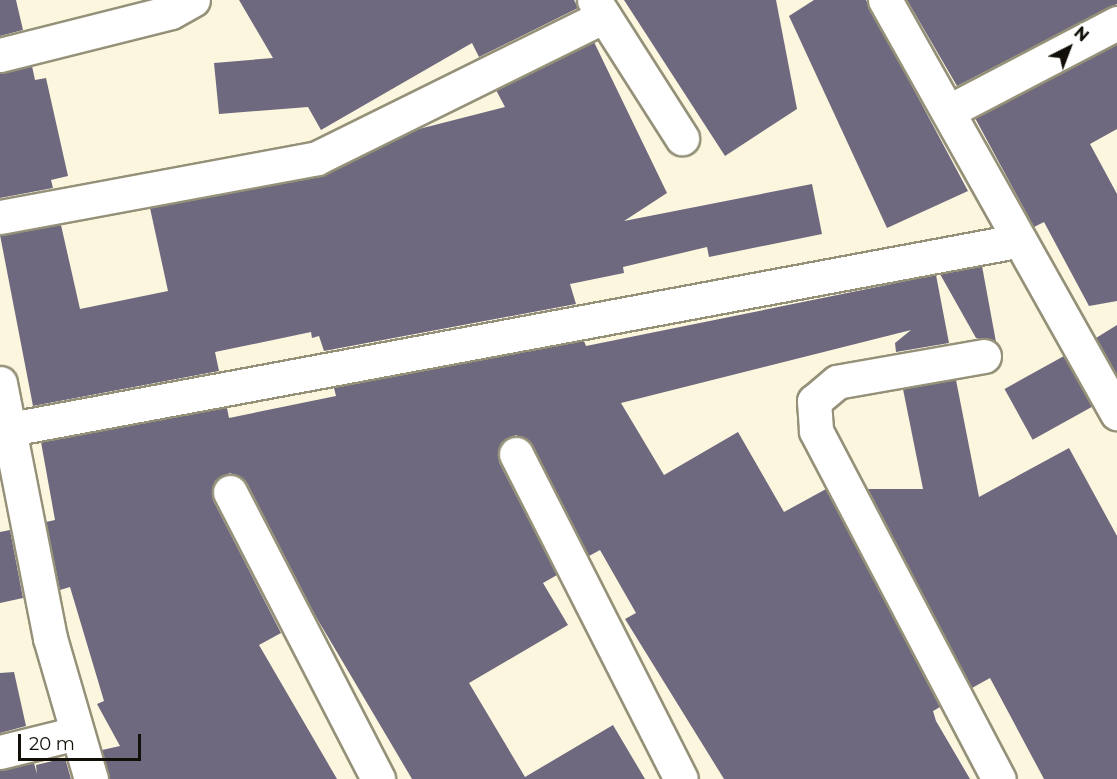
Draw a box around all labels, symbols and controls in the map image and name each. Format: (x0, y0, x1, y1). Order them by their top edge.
north arrow (1039, 18, 1099, 78)
text: N (1070, 23, 1093, 46)
scale bar (21, 722, 144, 760)
text: 20 m (29, 733, 75, 755)

